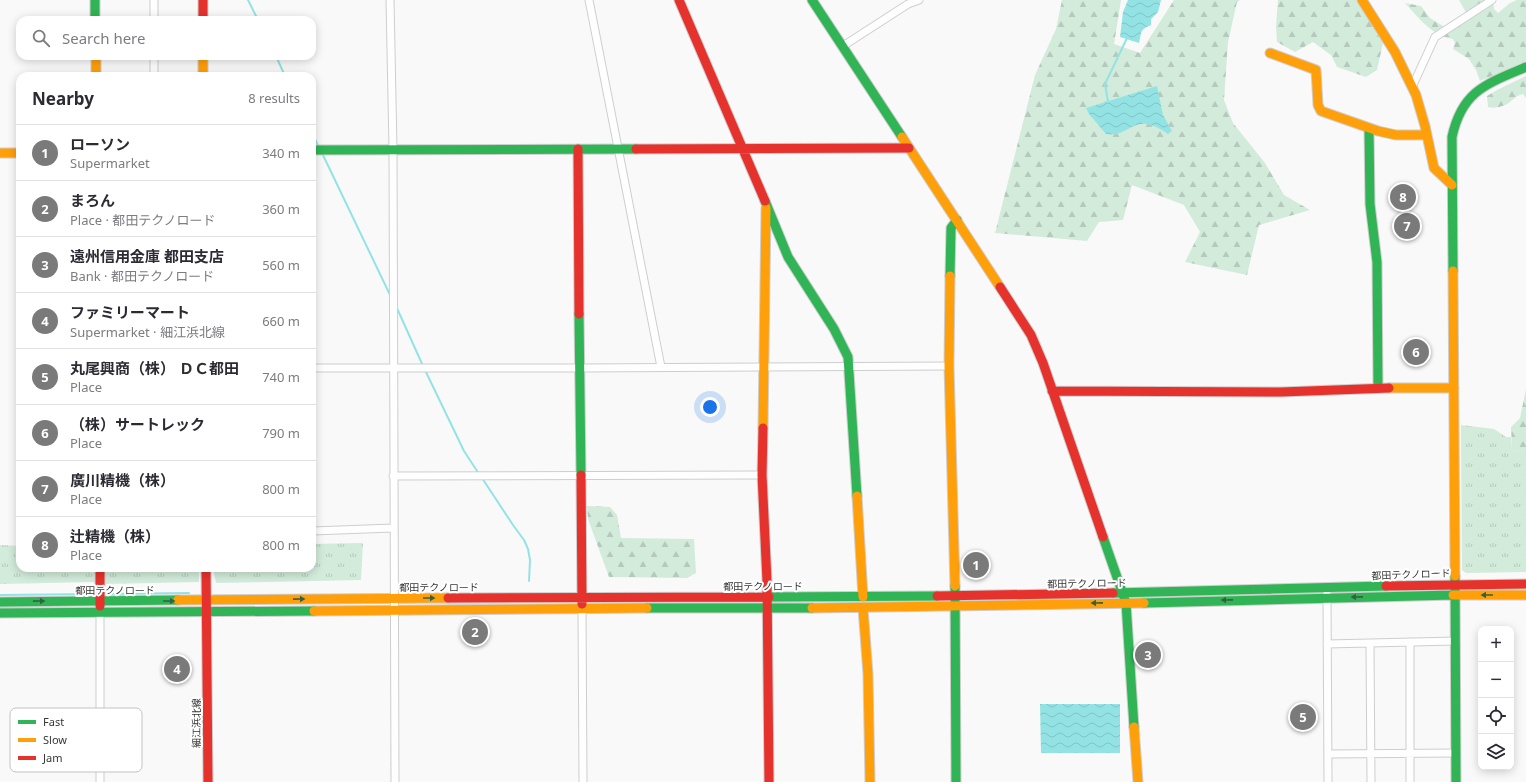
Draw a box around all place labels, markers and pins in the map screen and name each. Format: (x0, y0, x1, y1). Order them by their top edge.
pin: 8 (1390, 182, 1416, 212)
pin: 7 (1394, 211, 1420, 241)
pin: 6 (1403, 337, 1429, 367)
pin: 1 (963, 550, 989, 580)
pin: 2 (462, 617, 488, 647)
pin: 3 (1135, 640, 1161, 670)
pin: 4 (164, 654, 190, 684)
pin: 5 (1290, 702, 1316, 732)

